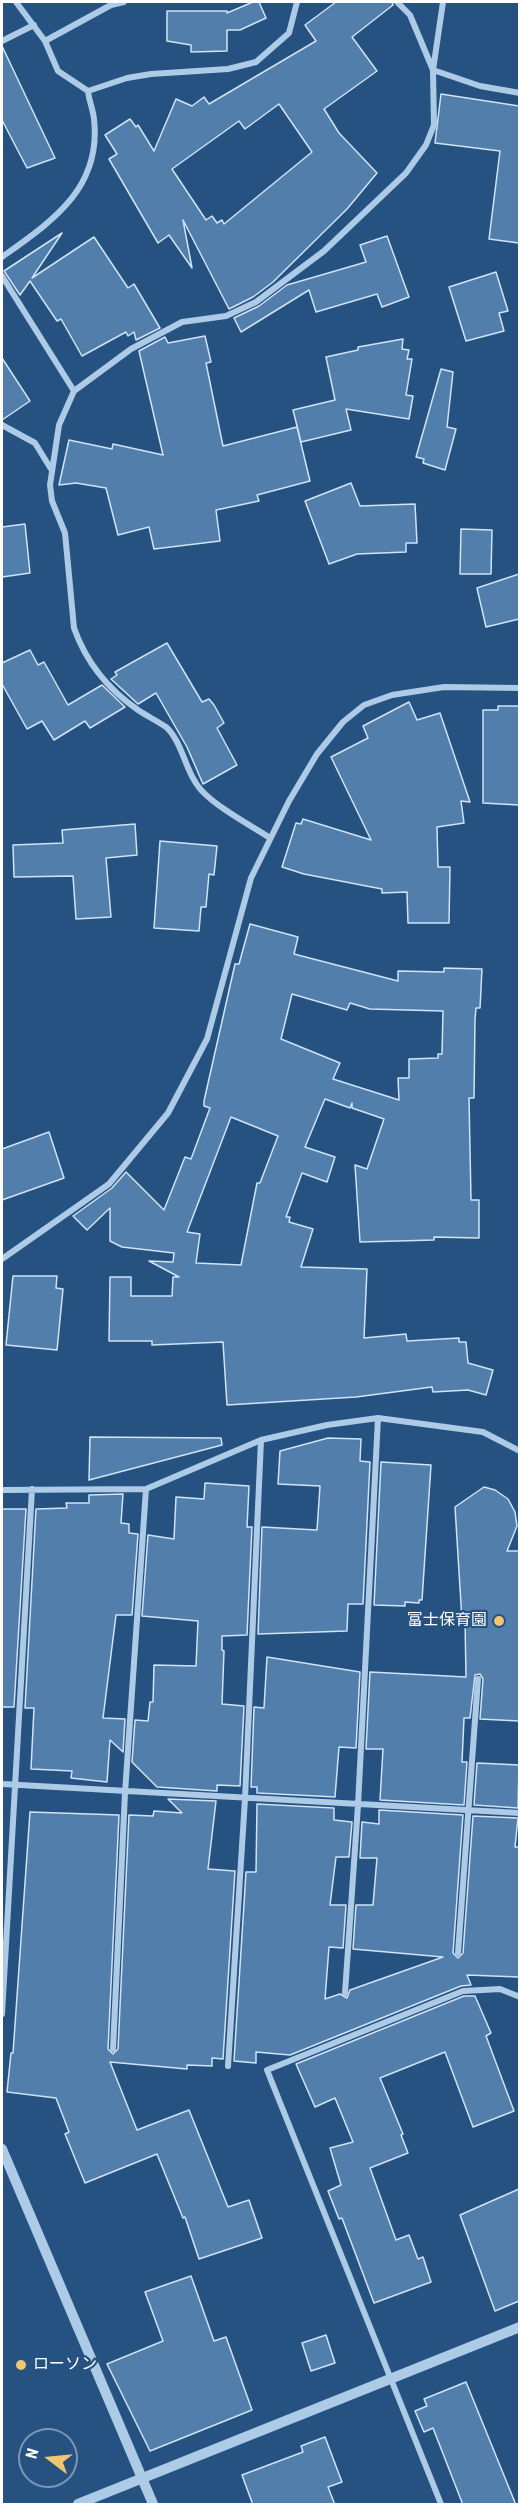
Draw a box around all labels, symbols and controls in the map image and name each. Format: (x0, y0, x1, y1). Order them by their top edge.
place label: 富士保育園 (407, 1611, 487, 1631)
marker: 富士保育園 (492, 1614, 506, 1628)
place label: ローソン (33, 2355, 97, 2375)
marker: ローソン (14, 2358, 28, 2372)
north arrow (18, 2428, 78, 2488)
text: N (22, 2446, 43, 2461)

